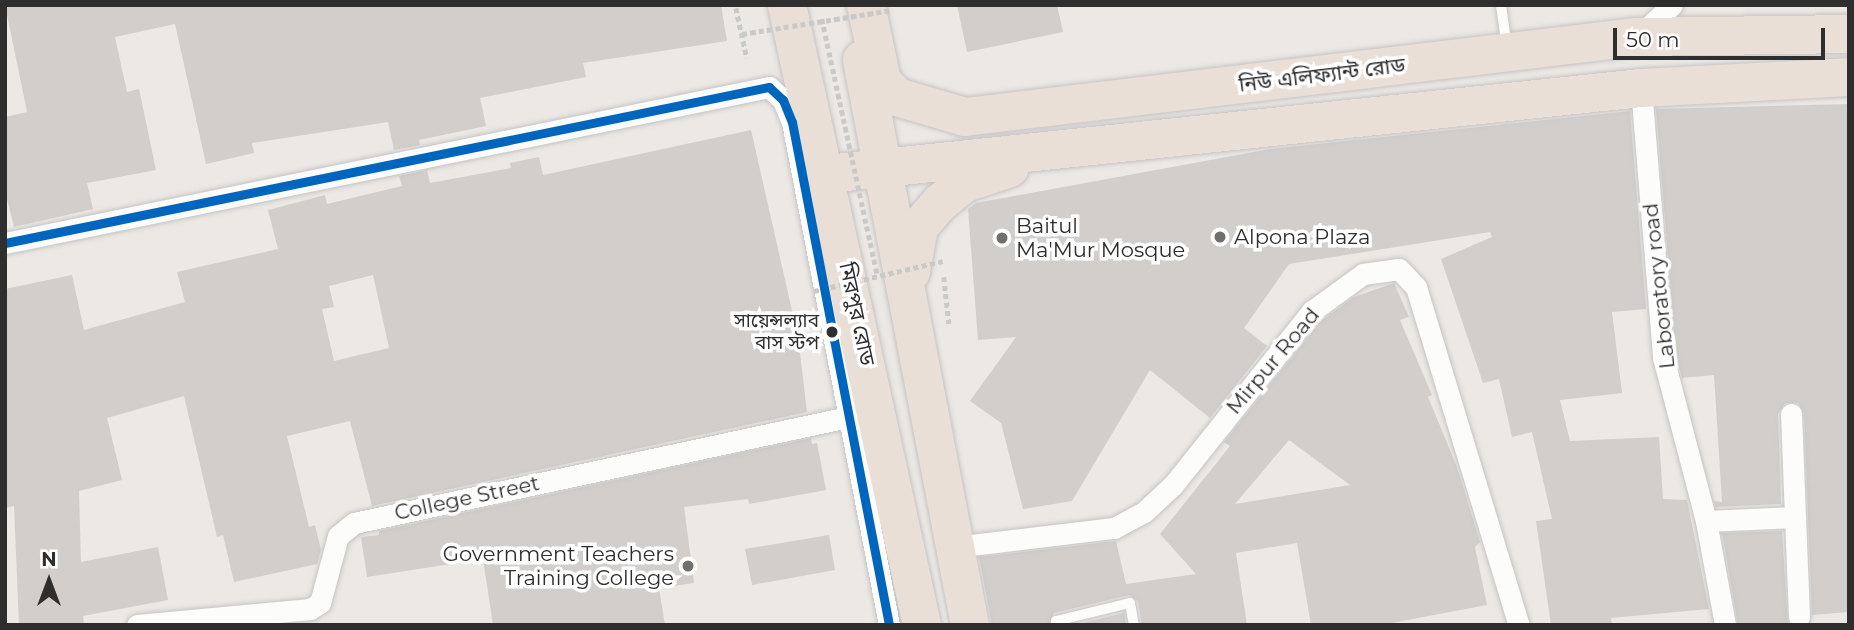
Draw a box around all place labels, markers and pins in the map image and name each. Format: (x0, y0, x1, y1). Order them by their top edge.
place label: Baitul Ma'Mur Mosque (1016, 213, 1185, 263)
place label: Alpona Plaza (1234, 224, 1370, 250)
marker: Alpona Plaza (1212, 229, 1228, 245)
marker: Baitul Ma'Mur Mosque (994, 230, 1010, 246)
place label: সায়েন্সল্যাব বাস স্টপ (734, 310, 819, 354)
marker: সায়েন্সল্যাব বাস স্টপ (825, 325, 839, 339)
place label: Government Teachers Training College (443, 541, 674, 591)
marker: Government Teachers Training College (680, 558, 696, 574)

